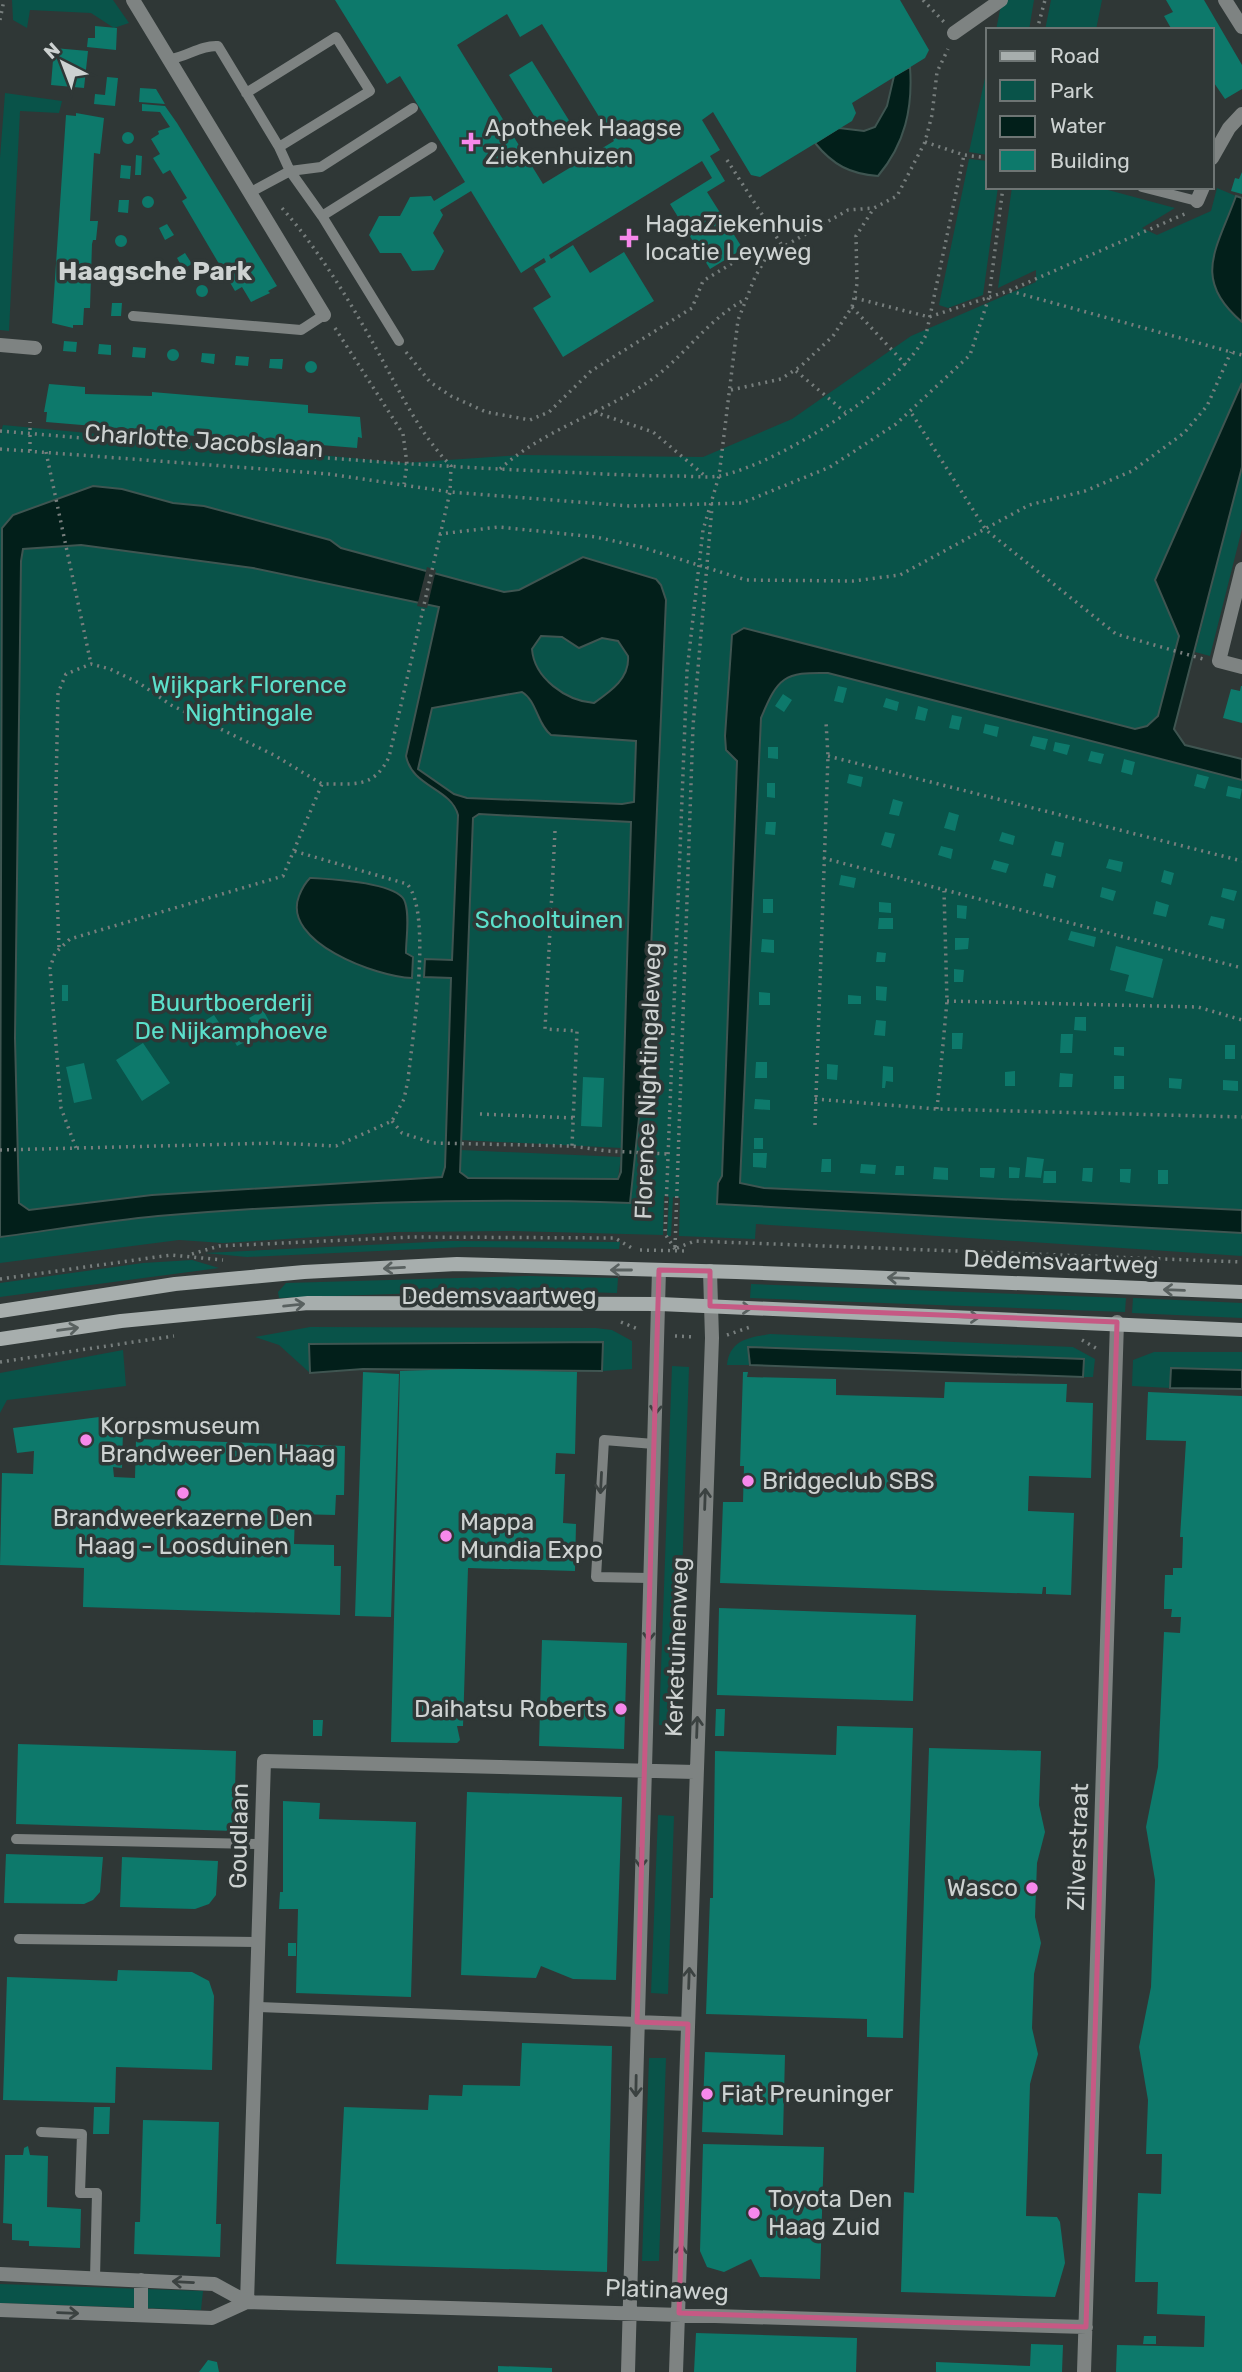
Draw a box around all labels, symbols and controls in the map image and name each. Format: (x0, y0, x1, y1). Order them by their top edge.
north arrow (28, 28, 98, 98)
legend (986, 28, 1214, 189)
text: N (39, 38, 65, 64)
text: Road (1050, 43, 1100, 68)
text: Park (1050, 78, 1094, 103)
text: Water (1050, 113, 1106, 138)
place label: Apotheek Haagse Ziekenhuizen (485, 114, 682, 170)
marker: Apotheek Haagse Ziekenhuizen (463, 134, 479, 150)
text: Building (1050, 148, 1130, 173)
place label: HagaZiekenhuis locatie Leyweg (645, 210, 823, 266)
marker: HagaZiekenhuis locatie Leyweg (619, 228, 639, 248)
district label: Haagsche Park (58, 256, 253, 287)
street label: Charlotte Jacobslaan (84, 419, 324, 463)
park label: Wijkpark Florence Nightingale (151, 671, 347, 727)
park label: Schooltuinen (475, 906, 623, 934)
street label: Florence Nightingaleweg (629, 942, 667, 1220)
park label: Buurtboerderij De Nijkamphoeve (134, 989, 328, 1045)
street label: Dedemsvaartweg (963, 1245, 1159, 1279)
one-way arrow (383, 1261, 406, 1274)
one-way arrow (610, 1263, 633, 1277)
one-way arrow (886, 1272, 909, 1285)
street label: Dedemsvaartweg (401, 1282, 597, 1310)
one-way arrow (1163, 1283, 1186, 1296)
one-way arrow (282, 1298, 304, 1311)
one-way arrow (730, 1301, 753, 1314)
one-way arrow (957, 1310, 980, 1323)
one-way arrow (56, 1322, 78, 1335)
one-way arrow (649, 1392, 662, 1414)
place label: Korpsmuseum Brandweer Den Haag (100, 1412, 336, 1468)
marker: Korpsmuseum Brandweer Den Haag (78, 1432, 94, 1448)
place label: Bridgeclub SBS (762, 1467, 935, 1495)
one-way arrow (595, 1472, 608, 1495)
marker: Bridgeclub SBS (740, 1473, 756, 1489)
marker: Brandweerkazerne Den Haag - Loosduinen (175, 1485, 191, 1501)
one-way arrow (698, 1488, 711, 1511)
place label: Brandweerkazerne Den Haag - Loosduinen (53, 1504, 313, 1560)
place label: Mappa Mundia Expo (460, 1508, 603, 1564)
marker: Mappa Mundia Expo (438, 1528, 454, 1544)
street label: Kerketuinenweg (660, 1557, 694, 1737)
one-way arrow (642, 1619, 655, 1642)
place label: Daihatsu Roberts (414, 1695, 607, 1723)
marker: Daihatsu Roberts (613, 1701, 629, 1717)
one-way arrow (690, 1715, 703, 1738)
street label: Goudlaan (224, 1783, 254, 1889)
street label: Zilverstraat (1062, 1783, 1094, 1911)
one-way arrow (635, 1847, 648, 1870)
place label: Wasco (947, 1874, 1018, 1902)
marker: Wasco (1024, 1880, 1040, 1896)
one-way arrow (682, 1967, 696, 1990)
one-way arrow (629, 2074, 642, 2097)
place label: Fiat Preuninger (721, 2080, 893, 2108)
marker: Fiat Preuninger (699, 2086, 715, 2102)
place label: Toyota Den Haag Zuid (768, 2185, 892, 2241)
marker: Toyota Den Haag Zuid (746, 2205, 762, 2221)
one-way arrow (674, 2244, 687, 2267)
street label: Platinaweg (605, 2274, 729, 2306)
one-way arrow (172, 2276, 195, 2289)
one-way arrow (56, 2306, 79, 2319)

